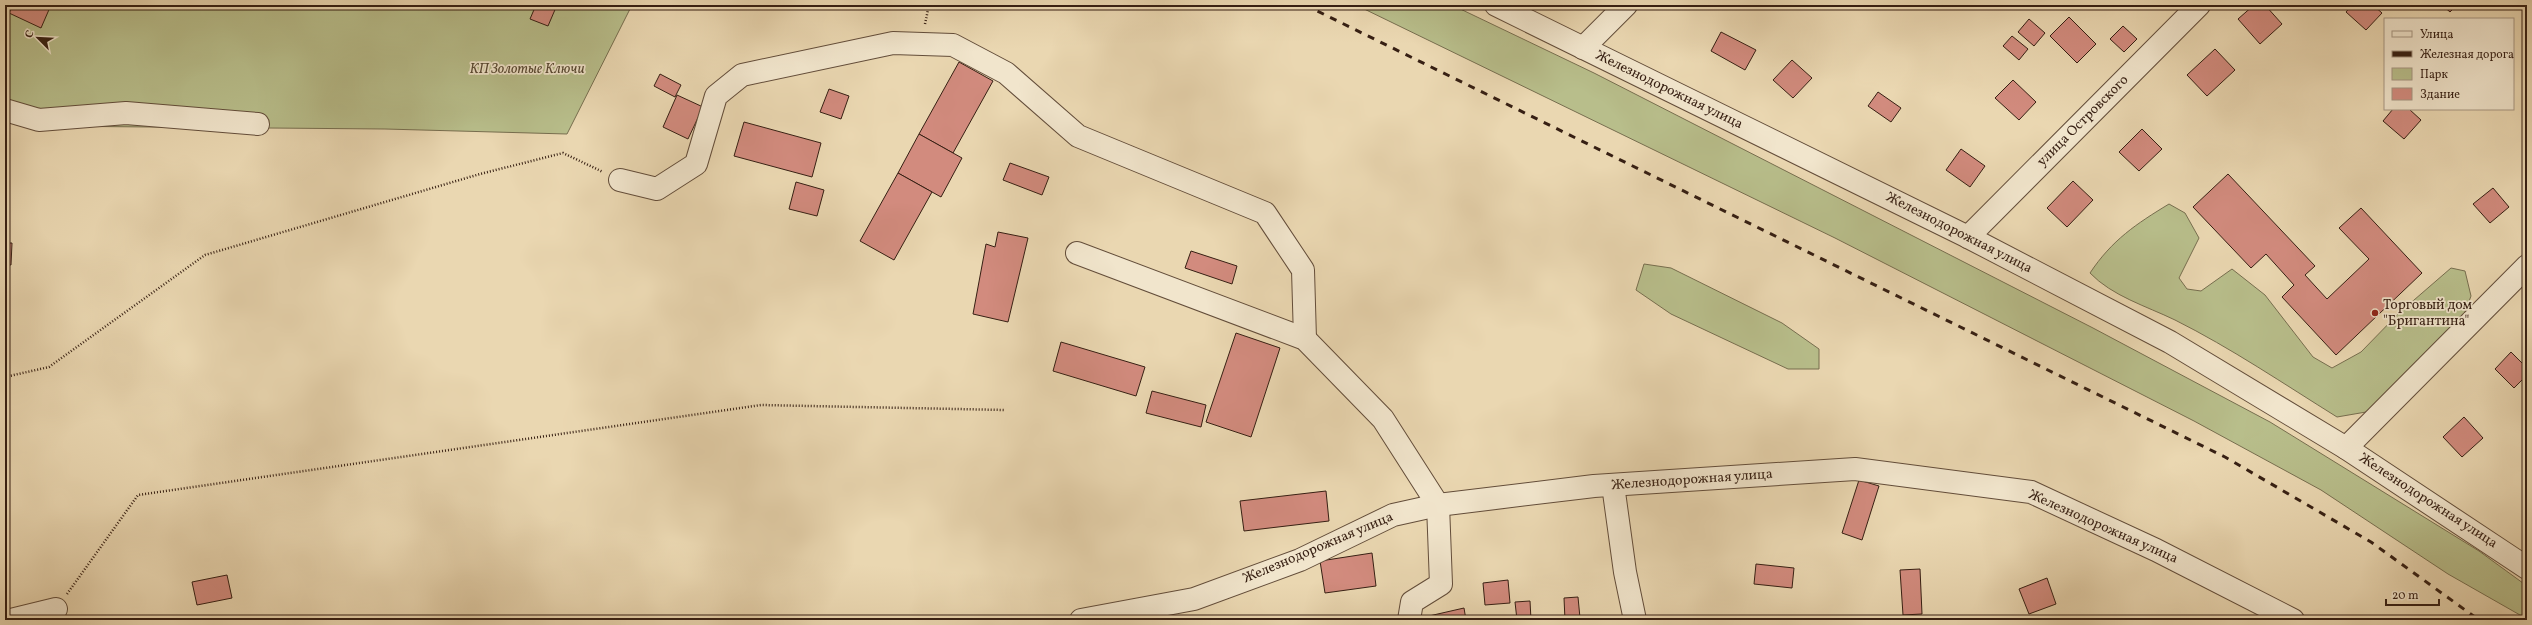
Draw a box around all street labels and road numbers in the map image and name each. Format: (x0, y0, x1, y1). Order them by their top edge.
street label: Железнодорожная улица (1592, 46, 1746, 134)
street label: улица Островского (2033, 71, 2133, 171)
street label: Железнодорожная улица (1883, 188, 2035, 278)
street label: Железнодорожная улица (2355, 449, 2501, 553)
street label: Железнодорожная улица (1611, 465, 1773, 495)
street label: Железнодорожная улица (2025, 485, 2181, 569)
street label: Железнодорожная улица (1240, 508, 1396, 588)

